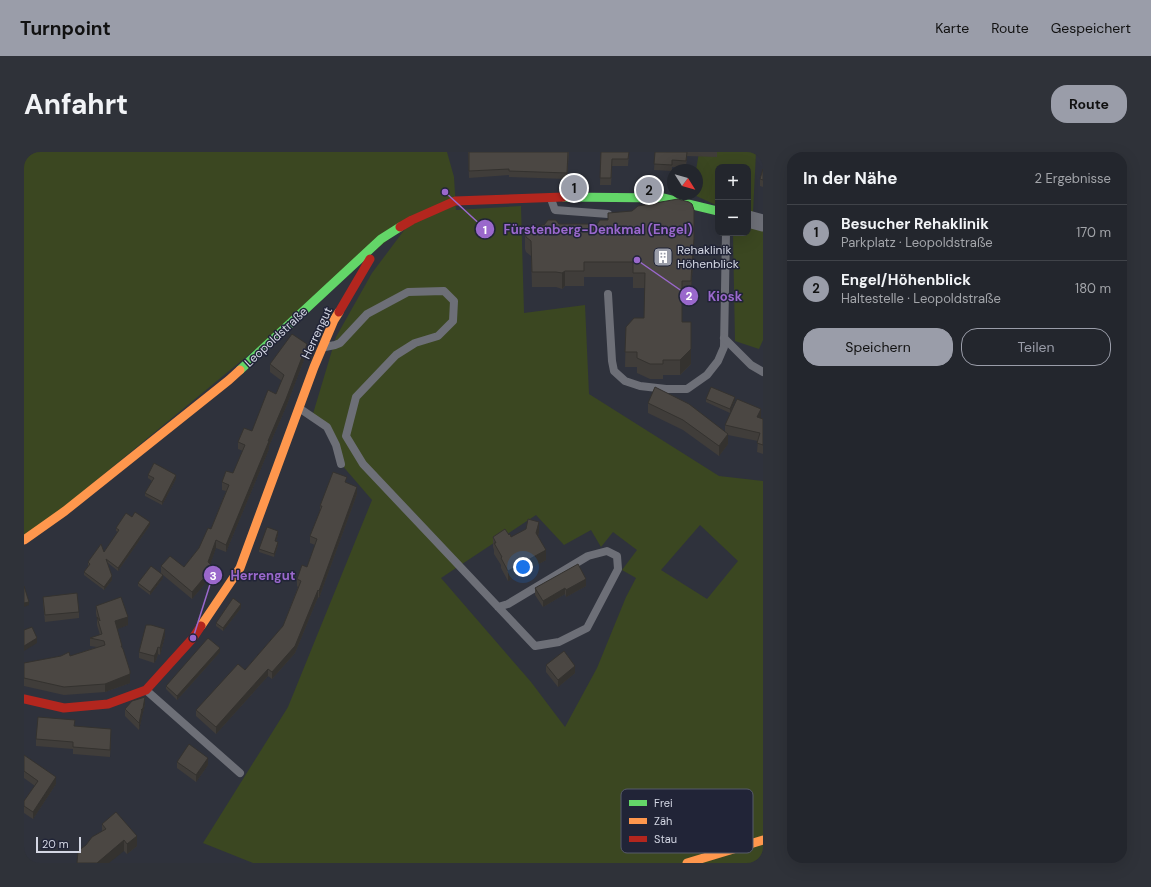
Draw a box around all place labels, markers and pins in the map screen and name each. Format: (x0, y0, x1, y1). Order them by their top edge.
pin: 1 (561, 173, 587, 203)
pin: 2 (636, 175, 662, 205)
callout: Fürstenberg-Denkmal (Engel) (475, 217, 700, 242)
place label: Rehaklinik Höhenblick (677, 242, 739, 272)
building icon: Rehaklinik Höhenblick (652, 246, 674, 268)
callout: Kiosk (679, 284, 750, 309)
callout: Herrengut (203, 563, 304, 588)

